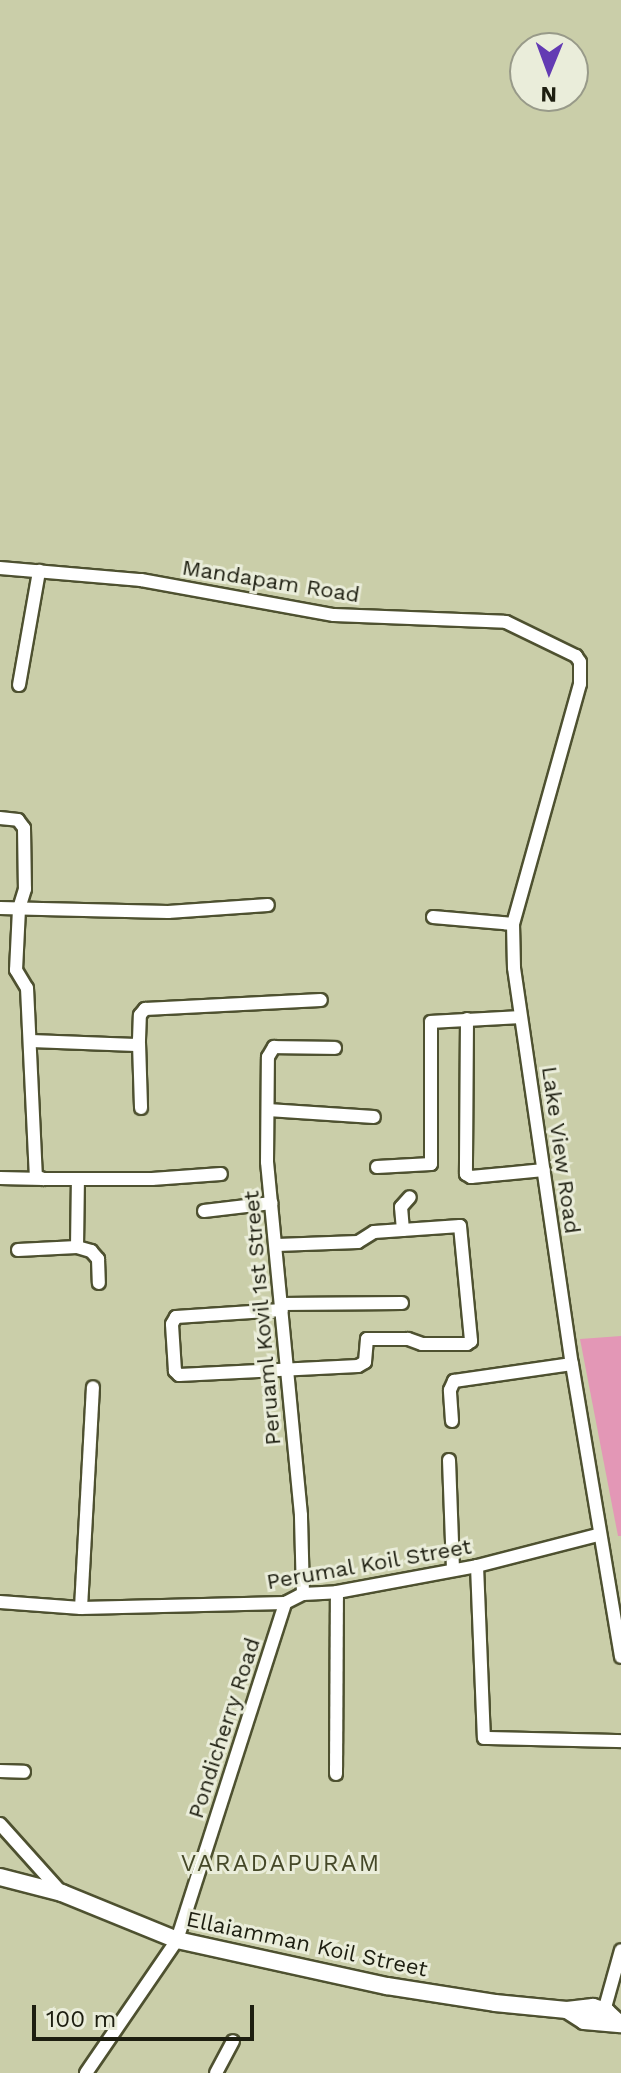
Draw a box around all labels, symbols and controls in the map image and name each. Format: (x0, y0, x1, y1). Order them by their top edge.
north arrow (509, 32, 589, 112)
text: N (540, 82, 557, 107)
street label: Mandapam Road (180, 554, 362, 608)
street label: Lake View Road (536, 1064, 586, 1236)
street label: Peruaml Kovil 1st Street (238, 1189, 286, 1447)
street label: Perumal Koil Street (264, 1533, 474, 1595)
street label: Pondicherry Road (182, 1634, 266, 1822)
district label: VARADAPURAM (181, 1850, 381, 1878)
street label: Ellaiamman Koil Street (184, 1905, 430, 1983)
scale bar (36, 1989, 258, 2039)
text: 100 m (46, 2005, 116, 2033)

